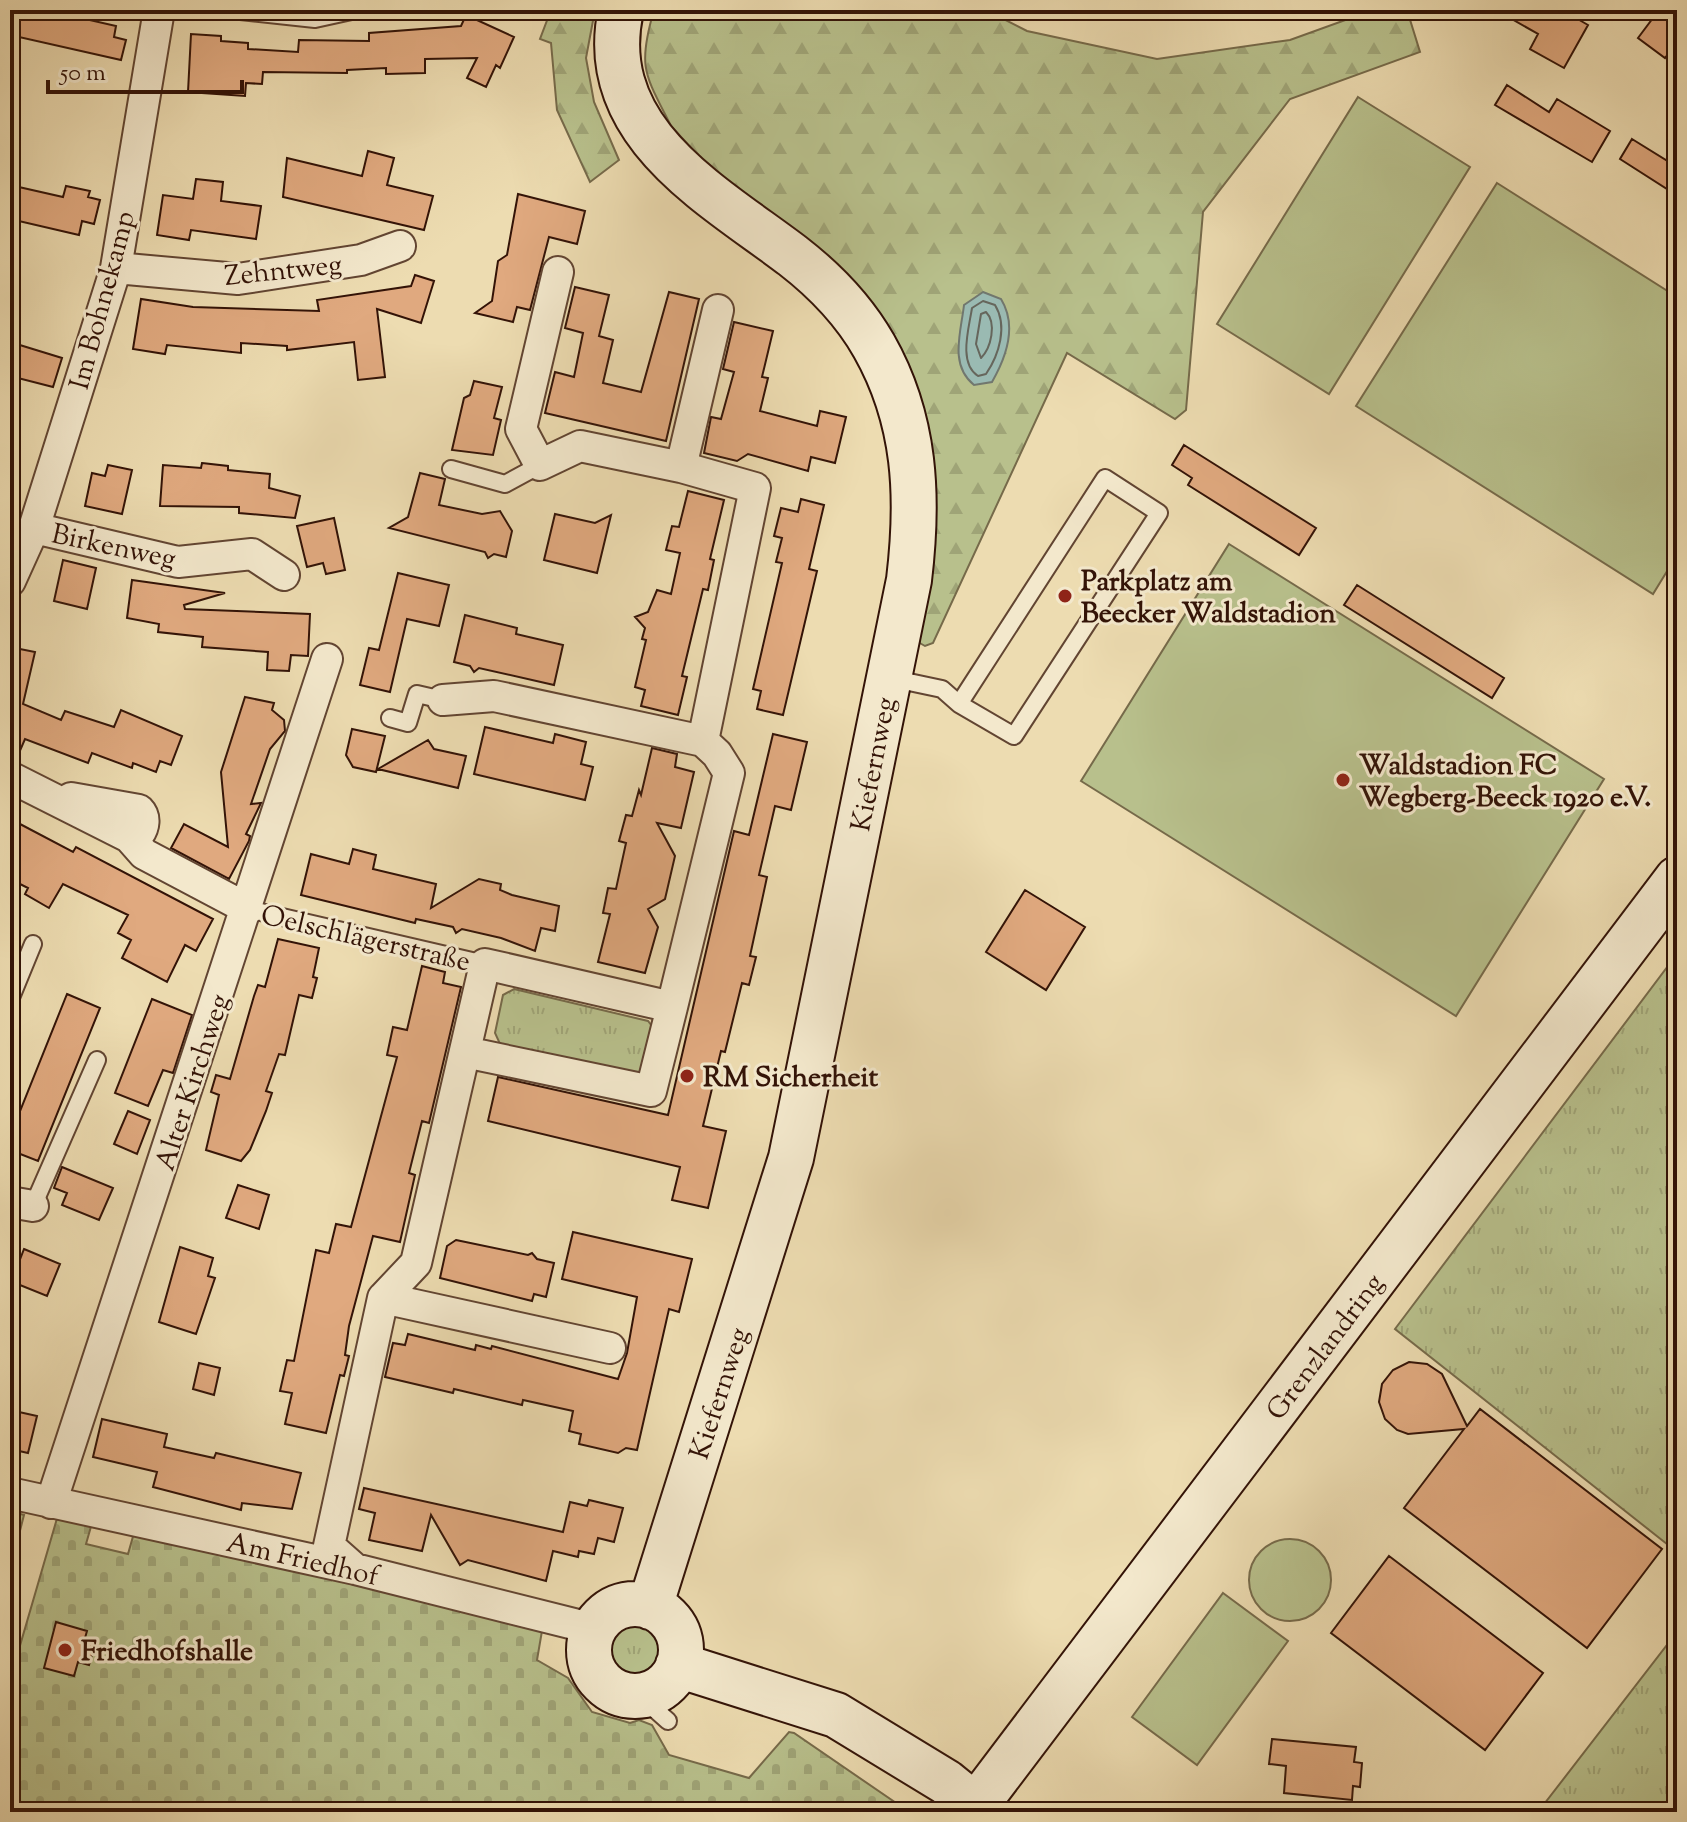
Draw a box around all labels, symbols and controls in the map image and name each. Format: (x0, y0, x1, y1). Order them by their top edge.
scale bar (48, 44, 242, 94)
text: 50 m (58, 57, 106, 91)
street label: Im Bohnekamp (61, 207, 147, 394)
street label: Zehntweg (223, 246, 344, 298)
street label: Birkenweg (48, 515, 179, 581)
place label: Parkplatz am Beecker Waldstadion (1081, 563, 1336, 635)
marker: Parkplatz am Beecker Waldstadion (1056, 587, 1074, 605)
street label: Kiefernweg (842, 694, 908, 835)
place label: Waldstadion FC Wegberg-Beeck 1920 e.V. (1359, 747, 1651, 819)
marker: Waldstadion FC Wegberg-Beeck 1920 e.V. (1334, 771, 1352, 789)
street label: Oelschlägerstraße (257, 896, 474, 983)
street label: Alter Kirchweg (146, 990, 241, 1176)
place label: RM Sicherheit (703, 1059, 878, 1099)
marker: RM Sicherheit (678, 1067, 696, 1085)
street label: Grenzlandring (1258, 1266, 1395, 1430)
street label: Kiefernweg (681, 1323, 761, 1465)
street label: Am Friedhof (222, 1524, 384, 1598)
place label: Friedhofshalle (81, 1633, 253, 1673)
marker: Friedhofshalle (56, 1641, 74, 1659)

